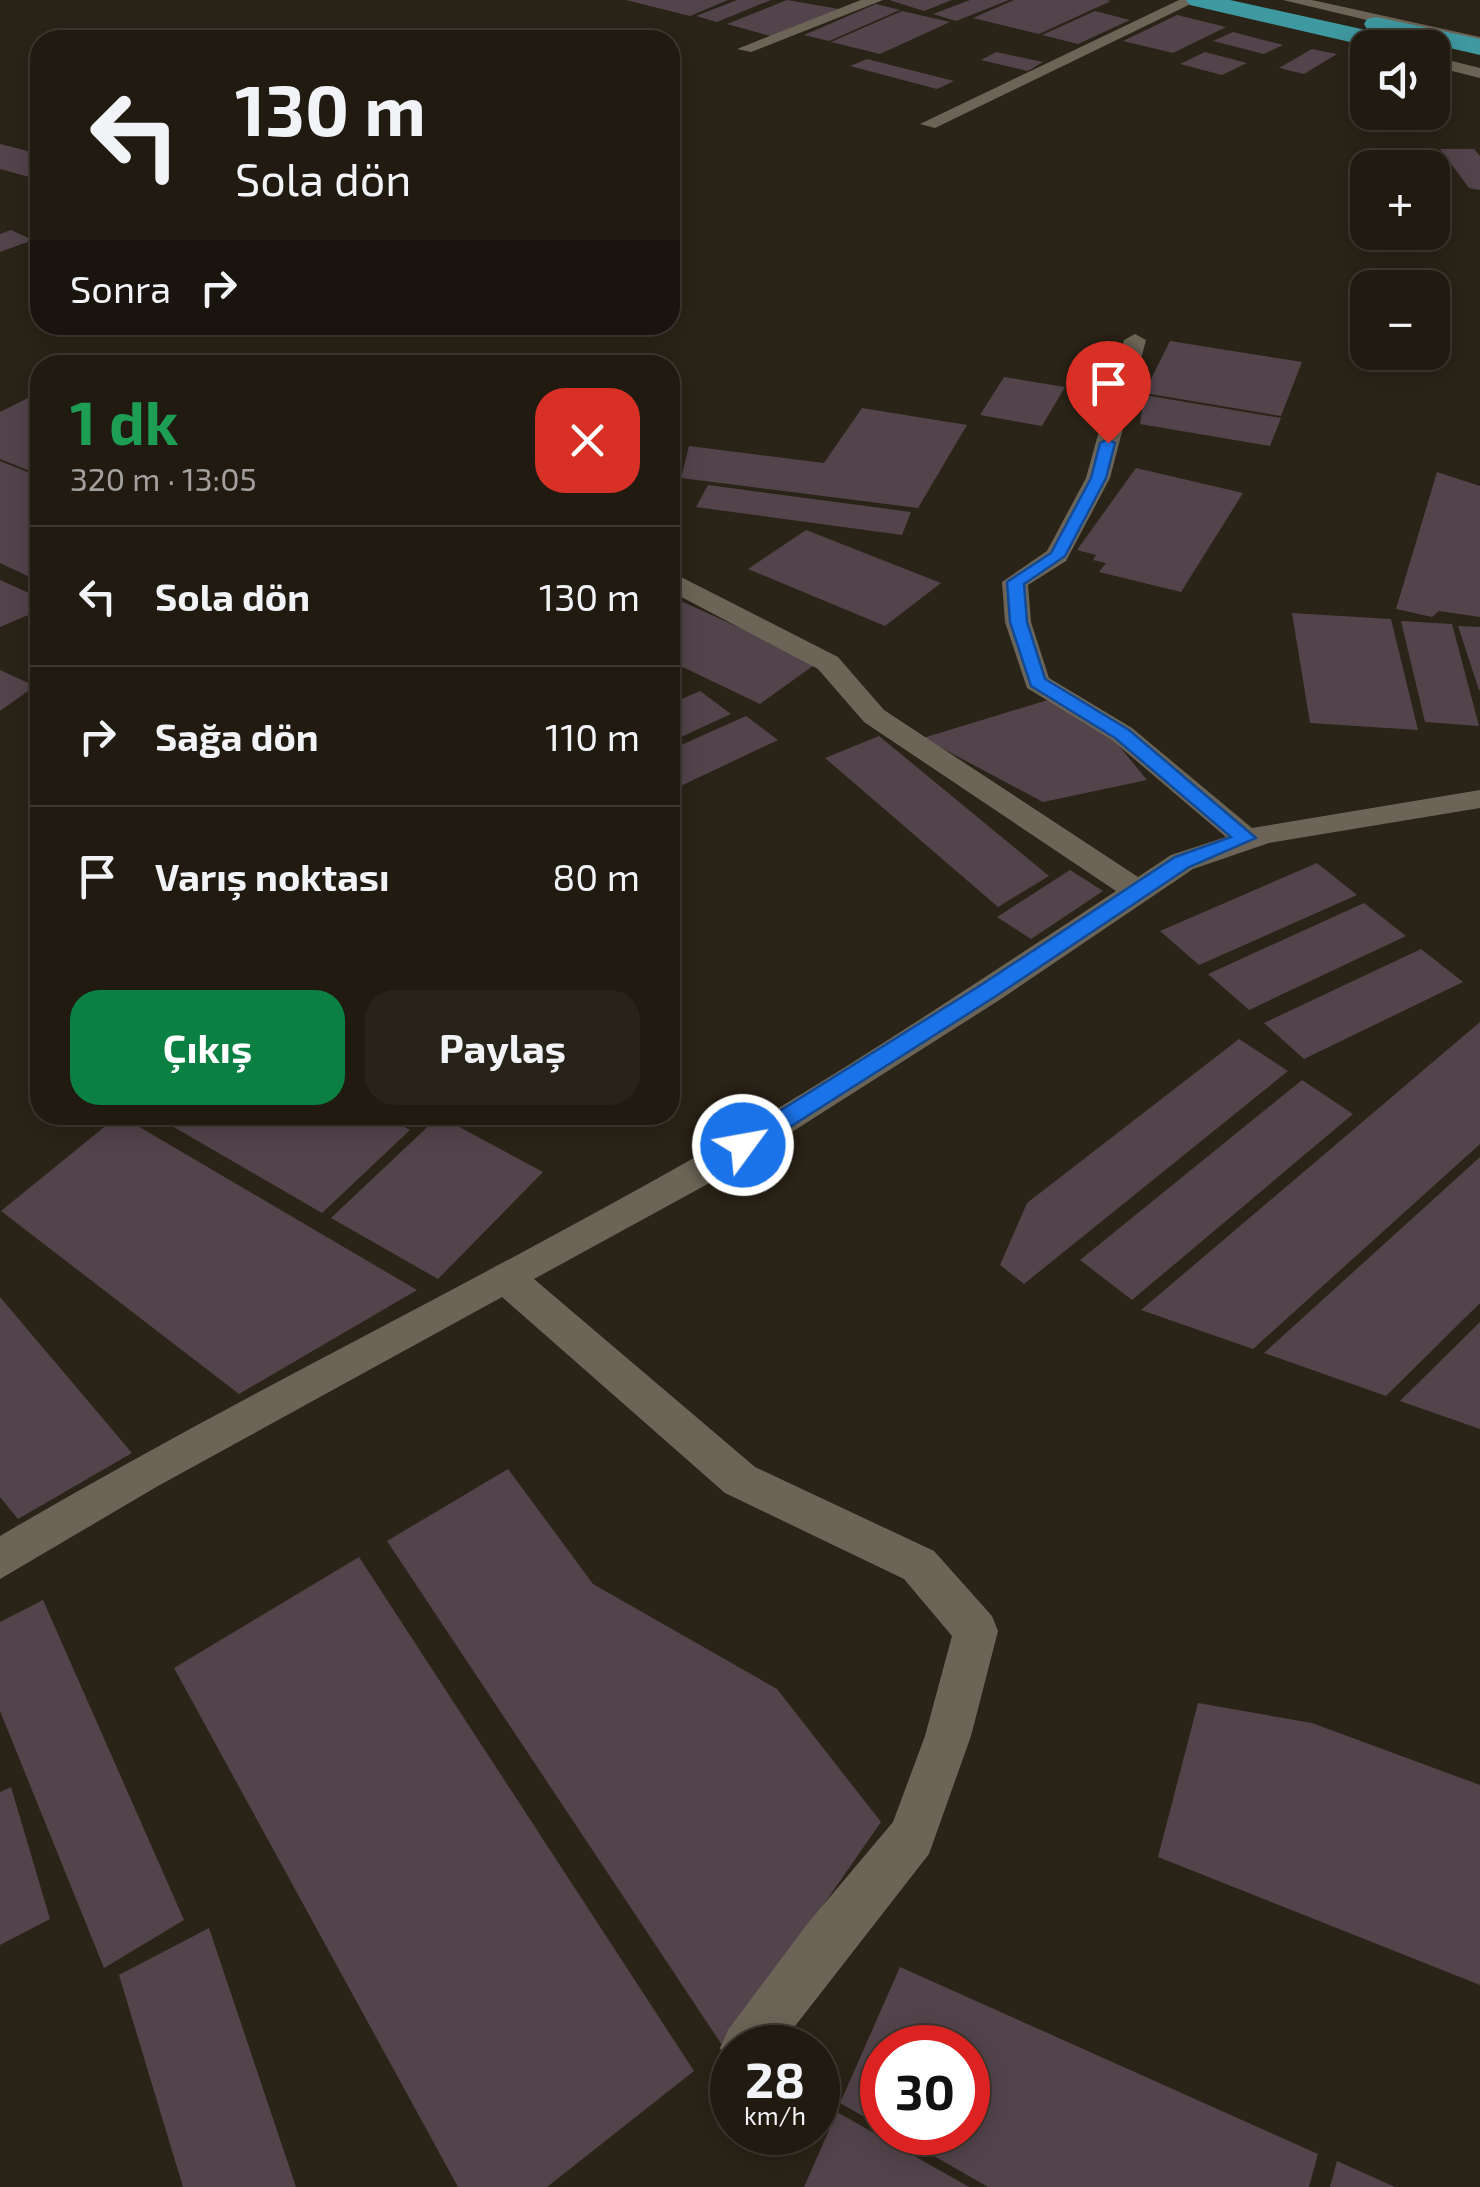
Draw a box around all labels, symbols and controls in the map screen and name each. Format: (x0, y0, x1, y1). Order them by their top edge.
map controls (1350, 30, 1450, 370)
button: sound (1350, 30, 1450, 130)
text: 130 m (235, 66, 426, 150)
icon: left (70, 70, 200, 200)
button: + (1350, 150, 1450, 250)
text: Sola dön (235, 151, 411, 205)
icon: right (191, 260, 246, 315)
text: Sonra (70, 265, 171, 311)
button: − (1350, 270, 1450, 370)
pin (1066, 341, 1151, 444)
icon: arrive (1081, 356, 1136, 411)
text: 1 dk (70, 385, 178, 457)
button: close (535, 388, 640, 493)
text: 320 m · 13:05 (70, 459, 257, 497)
icon: left (70, 569, 125, 624)
text: Sola dön (155, 573, 310, 619)
text: 130 m (539, 573, 640, 619)
icon: right (70, 709, 125, 764)
text: Sağa dön (155, 713, 319, 759)
text: 110 m (545, 713, 640, 759)
icon: arrive (70, 849, 125, 904)
text: Varış noktası (155, 853, 390, 899)
text: 80 m (552, 853, 640, 899)
button: Çıkış (70, 990, 345, 1105)
button: Paylaş (365, 990, 640, 1105)
position arrow (691, 1093, 795, 1197)
speed limit sign: 30 (860, 2025, 990, 2155)
text: 28 (745, 2048, 805, 2108)
text: km/h (744, 2100, 806, 2130)

